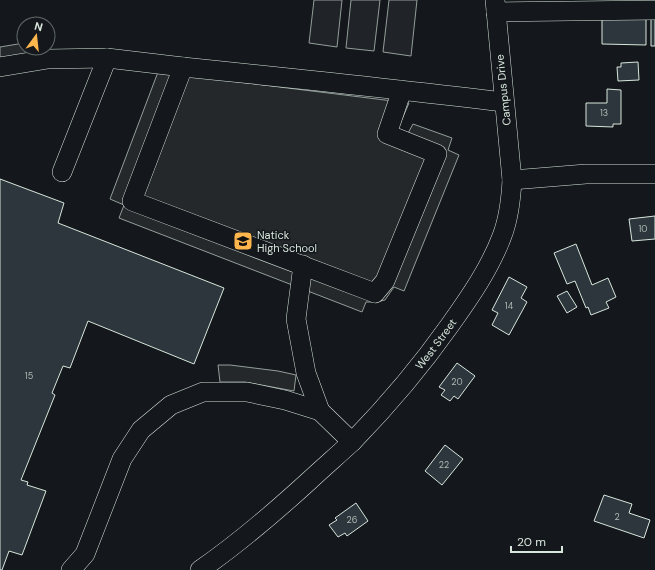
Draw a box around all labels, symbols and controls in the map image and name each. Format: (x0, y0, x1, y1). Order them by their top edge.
north arrow (16, 16, 56, 56)
text: N (33, 19, 44, 34)
street label: Campus Drive (492, 54, 514, 126)
house number: 13 (600, 107, 608, 119)
house number: 10 (639, 223, 647, 235)
place label: Natick High School (257, 228, 317, 255)
school or university icon: Natick High School (232, 230, 254, 252)
house number: 14 (505, 300, 514, 312)
street label: West Street (412, 316, 459, 372)
house number: 15 (25, 370, 33, 382)
house number: 20 (451, 376, 463, 388)
house number: 22 (439, 459, 449, 471)
house number: 2 (614, 511, 620, 523)
house number: 26 (347, 514, 358, 526)
scale bar (511, 528, 562, 554)
text: 20 m (517, 534, 546, 550)

